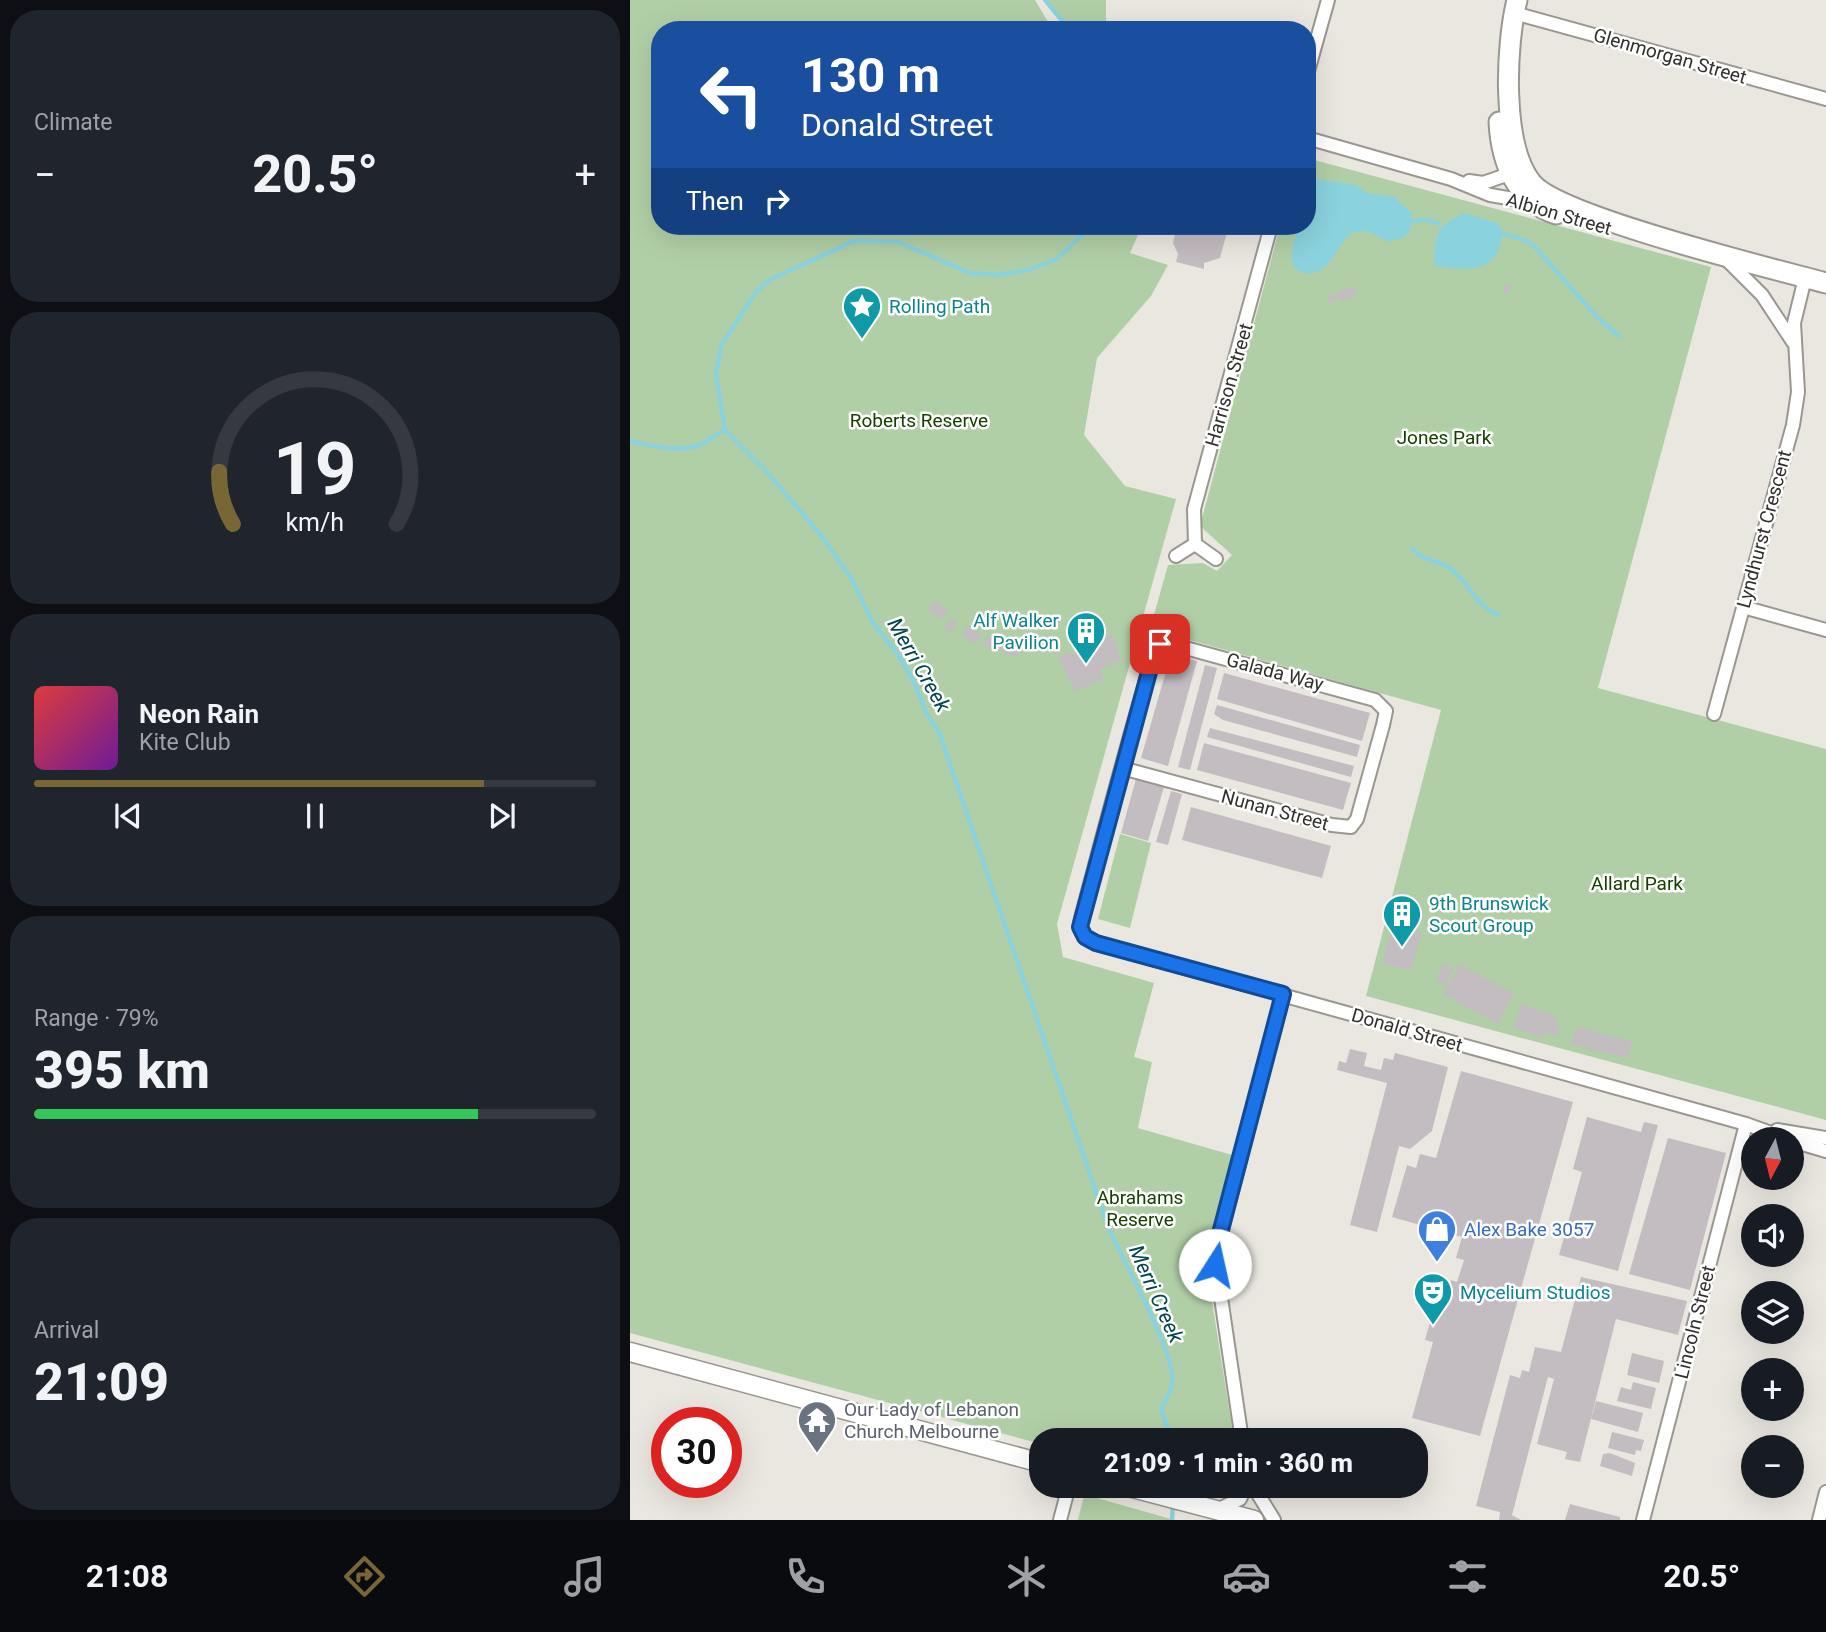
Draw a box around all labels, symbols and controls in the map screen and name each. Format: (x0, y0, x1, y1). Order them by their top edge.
street label: Glenmorgan Street (1591, 23, 1749, 89)
text: 130 m (801, 47, 940, 104)
icon: left (686, 49, 777, 140)
text: Donald Street (801, 106, 994, 144)
text: Climate (34, 109, 113, 136)
text: 20.5° (252, 144, 378, 205)
text: − (34, 153, 56, 197)
text: + (574, 153, 596, 197)
icon: right (758, 182, 796, 220)
text: Then (686, 186, 744, 216)
street label: Albion Street (1504, 188, 1614, 240)
place icon: Rolling Path (841, 285, 883, 340)
place label: Rolling Path (889, 295, 990, 318)
street label: Harrison Street (1200, 321, 1258, 449)
park label: Roberts Reserve (850, 409, 988, 432)
text: 19 (273, 426, 357, 512)
park label: Jones Park (1397, 426, 1492, 449)
street label: Lyndhurst Crescent (1732, 448, 1796, 610)
text: km/h (286, 508, 344, 537)
place label: Alf Walker Pavilion (973, 609, 1060, 654)
building icon: Alf Walker Pavilion (1065, 610, 1107, 665)
water label: Merri Creek (883, 614, 956, 717)
pin (1130, 614, 1190, 674)
icon: arrive (1141, 625, 1179, 663)
street label: Galada Way (1224, 648, 1326, 696)
text: Neon Rain (139, 699, 259, 729)
text: Kite Club (139, 729, 231, 756)
street label: Nunan Street (1219, 785, 1331, 835)
icon: previous (109, 797, 147, 835)
icon: pause (296, 797, 334, 835)
icon: next (483, 797, 521, 835)
park label: Allard Park (1591, 872, 1683, 895)
place label: 9th Brunswick Scout Group (1429, 892, 1549, 937)
building icon: 9th Brunswick Scout Group (1381, 893, 1423, 948)
street label: Donald Street (1349, 1003, 1465, 1057)
text: Range · 79% (34, 1005, 159, 1032)
text: 395 km (34, 1040, 210, 1101)
north arrow (1741, 1127, 1804, 1190)
map controls (1741, 1127, 1804, 1498)
park label: Abrahams Reserve (1097, 1186, 1183, 1231)
button: sound (1741, 1204, 1804, 1267)
shop icon: Alex Bake 3057 (1416, 1208, 1458, 1263)
place label: Alex Bake 3057 (1464, 1218, 1594, 1241)
position arrow (1178, 1228, 1252, 1302)
water label: Merri Creek (1124, 1241, 1188, 1347)
street label: Lincoln Street (1670, 1263, 1720, 1381)
theatre icon: Mycelium Studios (1412, 1271, 1454, 1326)
place label: Mycelium Studios (1460, 1281, 1611, 1304)
button: layers (1741, 1281, 1804, 1344)
text: Arrival (34, 1317, 99, 1344)
text: 21:09 (34, 1352, 169, 1413)
button: + (1741, 1358, 1804, 1421)
place label: Our Lady of Lebanon Church Melbourne (844, 1398, 1019, 1443)
temple icon: Our Lady of Lebanon Church Melbourne (796, 1399, 838, 1454)
speed limit sign: 30 (651, 1407, 742, 1498)
button: − (1741, 1435, 1804, 1498)
text: 21:09 · 1 min · 360 m (1104, 1448, 1353, 1478)
icon: directions (340, 1552, 389, 1601)
icon: music (560, 1552, 609, 1601)
icon: phone (781, 1552, 830, 1601)
icon: climate (1002, 1552, 1051, 1601)
icon: car (1222, 1552, 1271, 1601)
icon: filters (1443, 1552, 1492, 1601)
text: 21:08 (86, 1557, 168, 1595)
text: 20.5° (1663, 1557, 1740, 1595)

